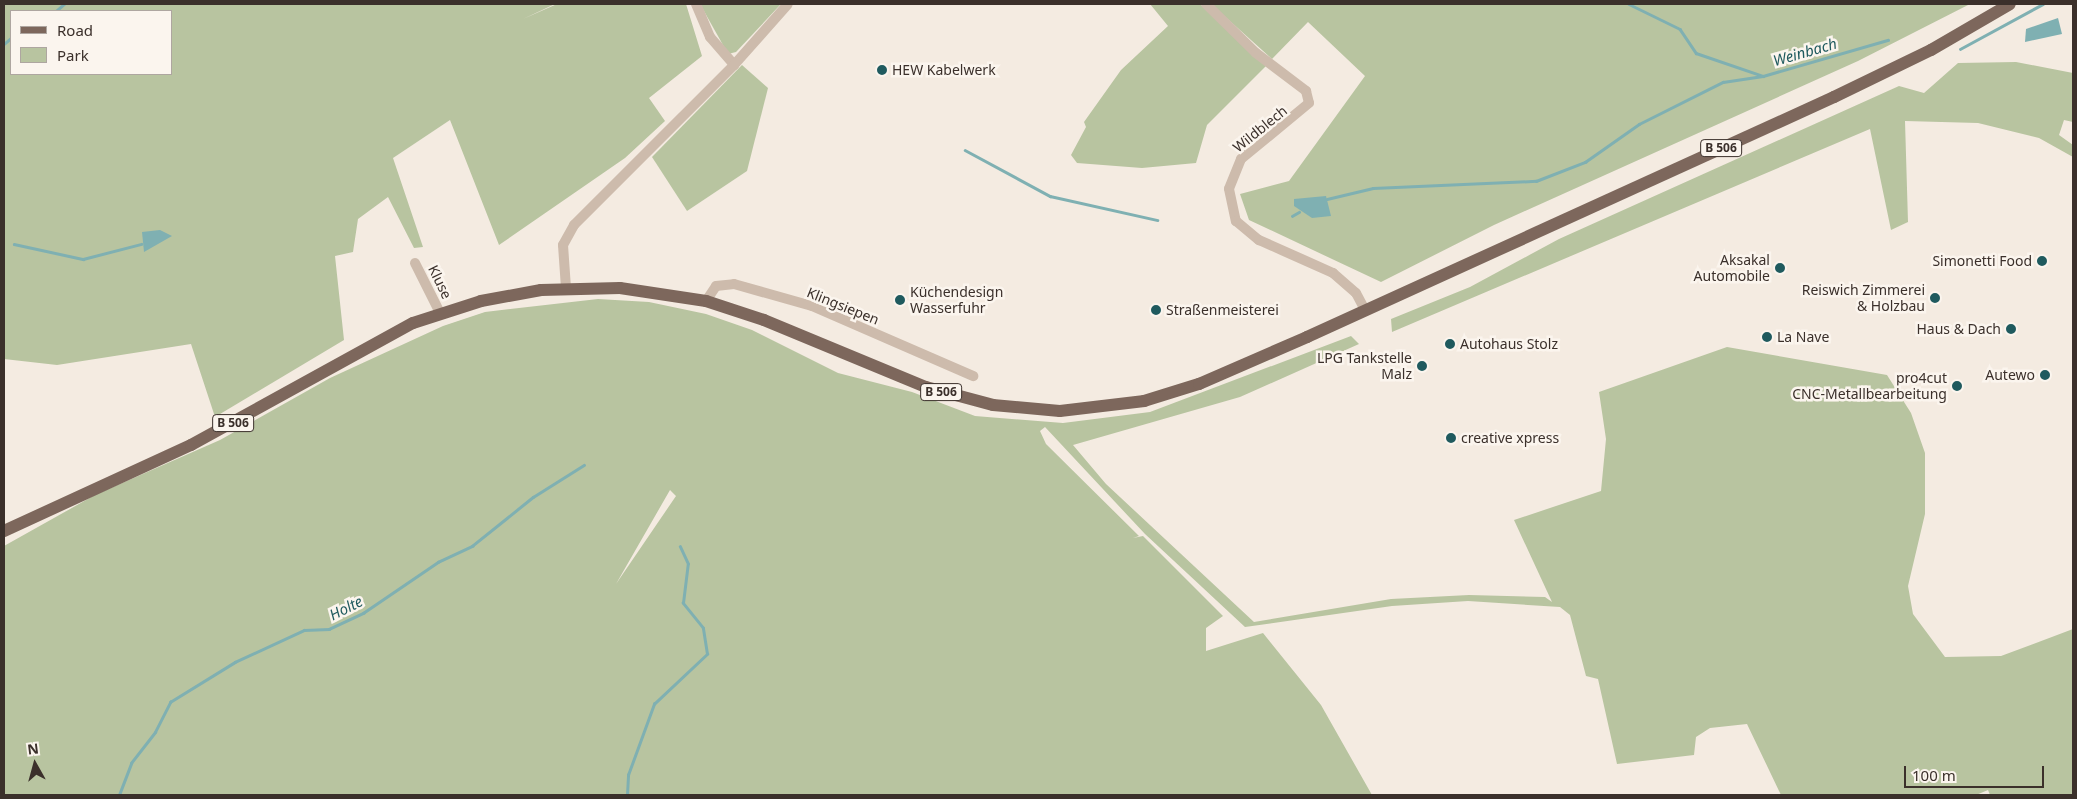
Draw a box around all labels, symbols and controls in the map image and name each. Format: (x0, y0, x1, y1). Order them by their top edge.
legend (10, 10, 172, 75)
text: Road (57, 20, 93, 40)
water label: Weinbach (1771, 34, 1839, 70)
text: Park (57, 45, 89, 65)
place label: HEW Kabelwerk (892, 62, 996, 78)
marker: HEW Kabelwerk (876, 64, 888, 76)
street label: Wildblech (1230, 102, 1290, 156)
road number: B 506 (1700, 138, 1742, 158)
place label: Aksakal Automobile (1694, 252, 1770, 284)
place label: Simonetti Food (1932, 253, 2032, 269)
marker: Simonetti Food (2036, 255, 2048, 267)
street label: Kluse (425, 262, 455, 302)
marker: Aksakal Automobile (1774, 262, 1786, 274)
place label: Reiswich Zimmerei & Holzbau (1802, 282, 1925, 314)
street label: Klingsiepen (804, 284, 882, 328)
place label: Küchendesign Wasserfuhr (910, 284, 1003, 316)
marker: Reiswich Zimmerei & Holzbau (1929, 292, 1941, 304)
marker: Küchendesign Wasserfuhr (894, 294, 906, 306)
place label: Straßenmeisterei (1166, 302, 1279, 318)
marker: Straßenmeisterei (1150, 304, 1162, 316)
place label: Haus & Dach (1916, 321, 2001, 337)
marker: Haus & Dach (2005, 323, 2017, 335)
place label: La Nave (1777, 329, 1829, 345)
marker: La Nave (1761, 331, 1773, 343)
place label: Autohaus Stolz (1460, 336, 1558, 352)
marker: Autohaus Stolz (1444, 338, 1456, 350)
place label: LPG Tankstelle Malz (1317, 350, 1412, 382)
marker: LPG Tankstelle Malz (1416, 360, 1428, 372)
place label: Autewo (1985, 367, 2035, 383)
marker: Autewo (2039, 369, 2051, 381)
place label: pro4cut CNC-Metallbearbeitung (1792, 370, 1947, 402)
marker: pro4cut CNC-Metallbearbeitung (1951, 380, 1963, 392)
road number: B 506 (920, 382, 962, 402)
road number: B 506 (212, 413, 254, 432)
place label: creative xpress (1461, 430, 1559, 446)
marker: creative xpress (1445, 432, 1457, 444)
water label: Holte (326, 592, 366, 624)
text: N (26, 738, 40, 759)
north arrow (10, 739, 60, 789)
scale bar (1907, 756, 2047, 788)
text: 100 m (1912, 765, 1956, 785)

